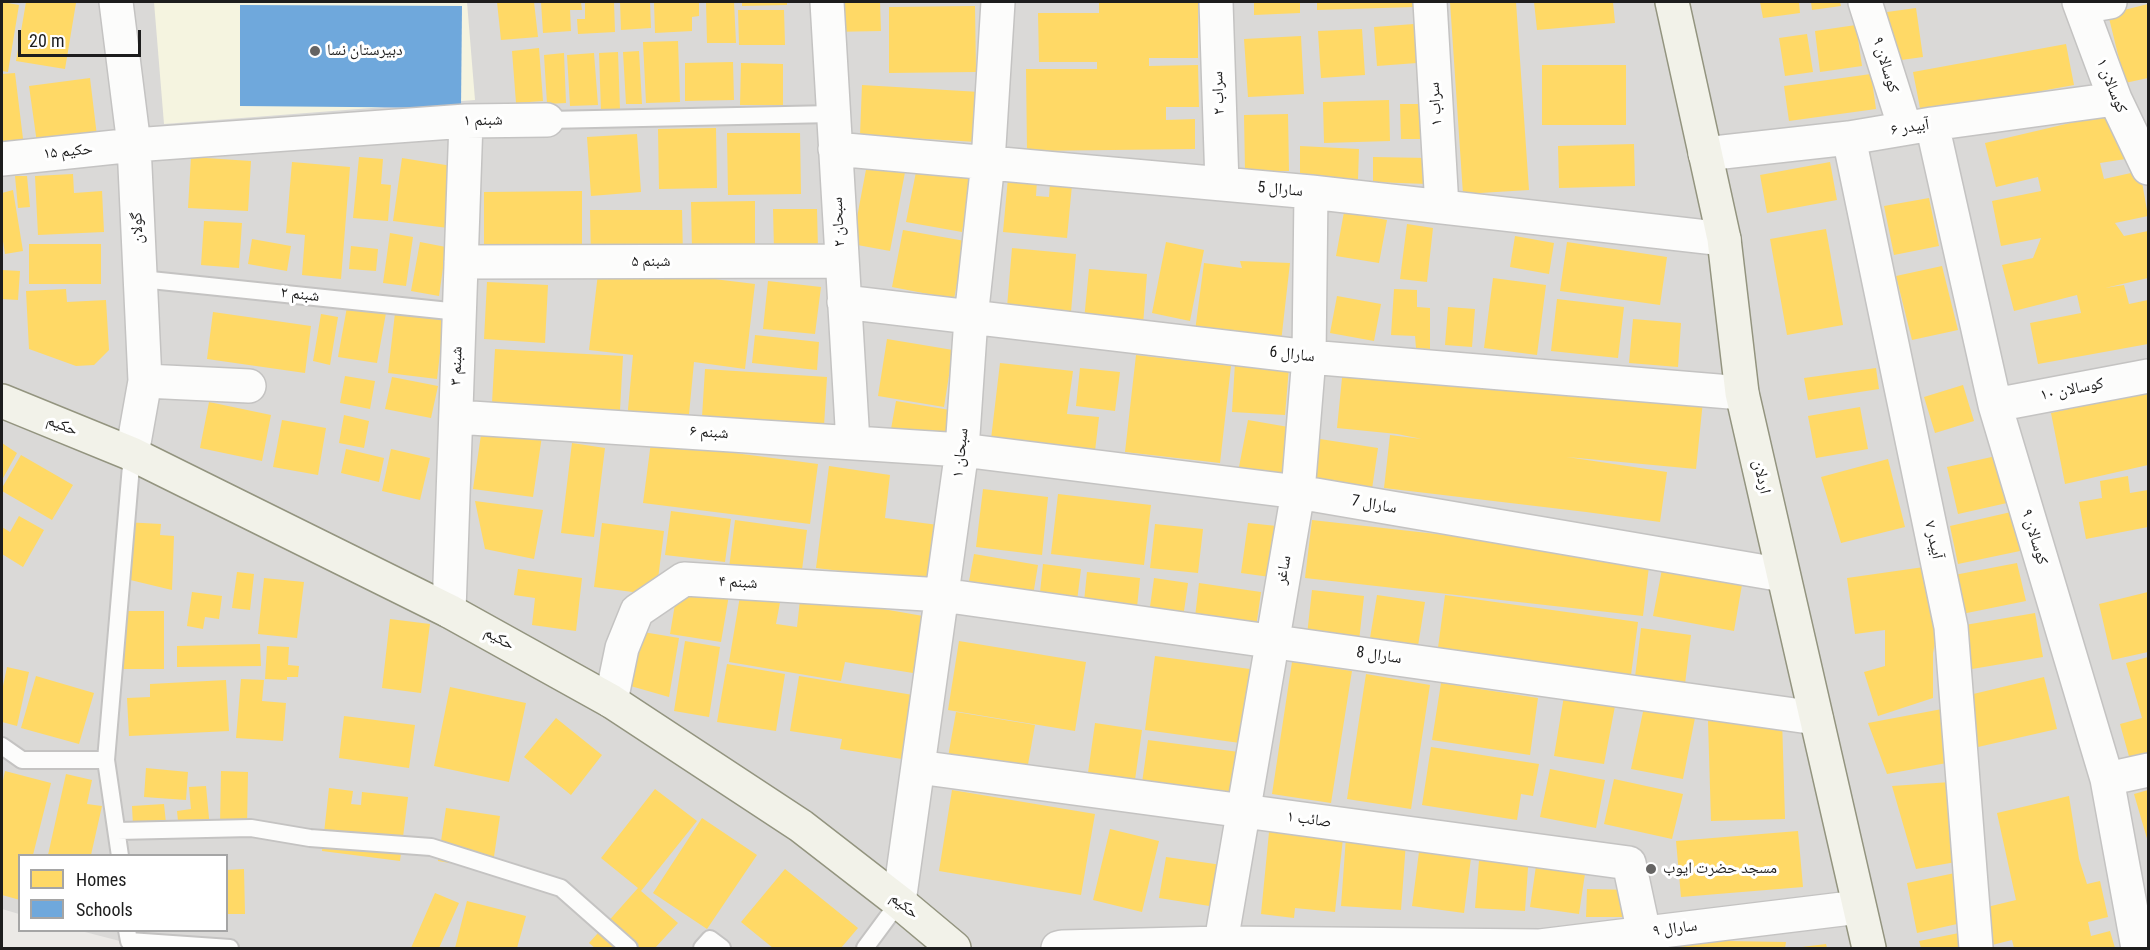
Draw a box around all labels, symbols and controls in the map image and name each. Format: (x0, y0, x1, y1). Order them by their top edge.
scale bar (21, 18, 144, 56)
text: 20 m (29, 30, 64, 51)
street label: کوسالان ۹ (1867, 35, 1903, 95)
place label: دبیرستان نسا (327, 41, 403, 61)
marker: دبیرستان نسا (308, 44, 322, 58)
street label: کوسالان ۱ (2091, 56, 2131, 116)
street label: سراب ۲ (1209, 71, 1229, 115)
street label: سراب ۱ (1425, 81, 1447, 127)
street label: شبنم ۱ (463, 111, 503, 131)
street label: آبیدر ۶ (1889, 116, 1931, 140)
street label: حکیم ۱۵ (42, 140, 94, 164)
street label: سارال 5 (1256, 178, 1304, 202)
street label: سبحان ۲ (828, 196, 850, 248)
street label: گولان (128, 212, 148, 244)
street label: شبنم ۵ (631, 252, 671, 272)
street label: شبنم ۲ (280, 283, 320, 307)
street label: سارال 6 (1268, 343, 1316, 367)
street label: شبنم ۳ (447, 346, 467, 386)
street label: کوسالان ۱۰ (2039, 374, 2105, 406)
street label: حکیم (44, 411, 80, 441)
street label: شبنم ۶ (689, 422, 729, 444)
street label: سبحان ۱ (949, 427, 973, 479)
street label: اردلان (1748, 458, 1774, 496)
street label: سارال 7 (1350, 492, 1398, 518)
street label: کوسالان ۹ (2016, 507, 2052, 567)
street label: آبیدر ۷ (1920, 519, 1946, 561)
street label: ساغر (1272, 554, 1296, 586)
street label: شبنم ۴ (718, 572, 758, 594)
street label: حکیم (480, 623, 518, 655)
street label: سارال 8 (1355, 643, 1403, 669)
street label: صائب ۱ (1285, 807, 1333, 833)
legend (18, 854, 228, 932)
place label: مسجد حضرت ایوب (1663, 859, 1777, 879)
marker: مسجد حضرت ایوب (1644, 862, 1658, 876)
text: Homes (76, 869, 126, 890)
street label: حکیم (886, 889, 922, 923)
text: Schools (76, 899, 133, 920)
street label: سارال ۹ (1652, 917, 1698, 941)

